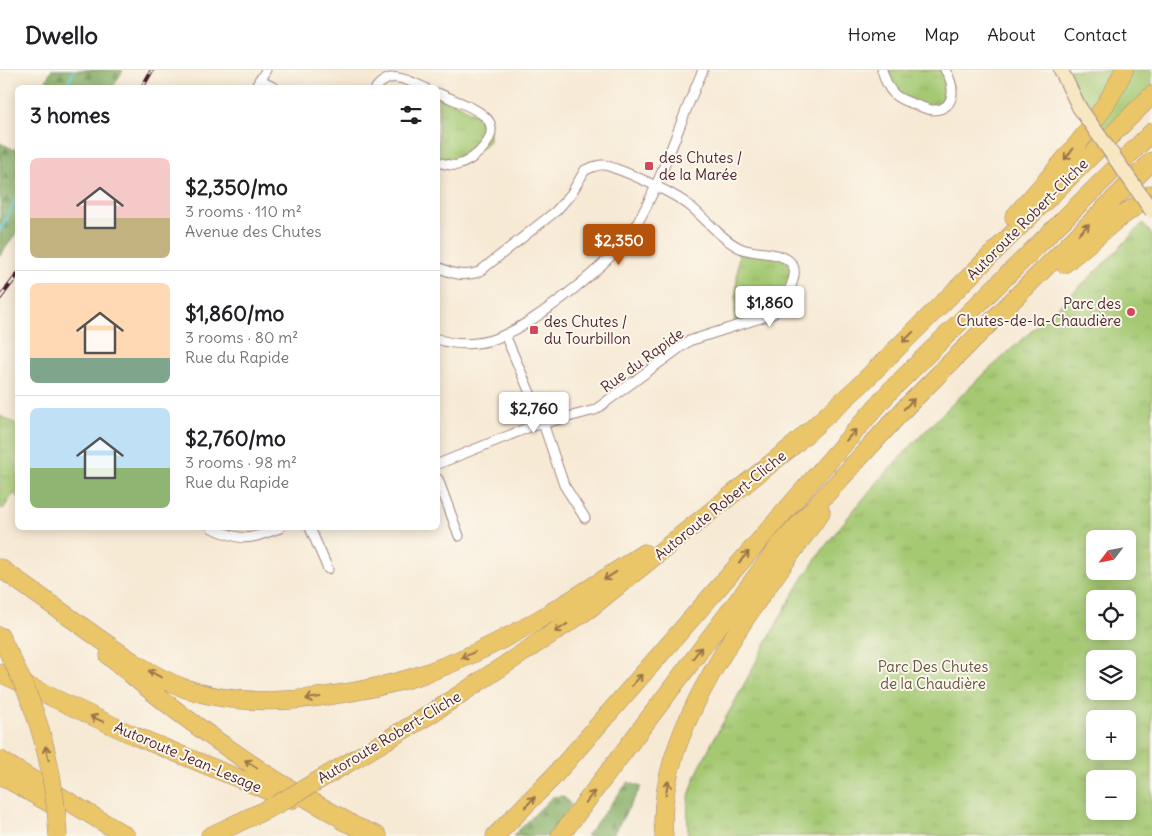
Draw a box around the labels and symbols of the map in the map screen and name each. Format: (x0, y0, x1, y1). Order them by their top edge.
one-way arrow (1063, 147, 1074, 160)
place label: des Chutes / de la Marée (659, 148, 742, 184)
street label: Autoroute Robert-Cliche (962, 154, 1092, 284)
marker: des Chutes / de la Marée (643, 160, 655, 172)
one-way arrow (1078, 222, 1090, 235)
pin: $2,350 (578, 224, 660, 266)
pin: $1,860 (729, 286, 811, 328)
place label: Parc des Chutes-de-la-Chaudière (957, 294, 1121, 330)
marker: Parc des Chutes-de-la-Chaudière (1125, 306, 1137, 318)
place label: des Chutes / du Tourbillon (544, 312, 631, 348)
marker: des Chutes / du Tourbillon (528, 324, 540, 336)
street label: Rue du Rapide (597, 324, 687, 396)
one-way arrow (902, 331, 914, 343)
pin: $2,760 (493, 392, 575, 434)
one-way arrow (903, 398, 915, 410)
one-way arrow (845, 428, 856, 441)
street label: Autoroute Robert-Cliche (650, 446, 790, 564)
north arrow (1086, 530, 1136, 580)
one-way arrow (738, 551, 750, 564)
one-way arrow (603, 570, 617, 581)
one-way arrow (554, 623, 568, 633)
one-way arrow (692, 647, 703, 660)
one-way arrow (461, 651, 476, 660)
park label: Parc Des Chutes de la Chaudière (878, 657, 988, 693)
one-way arrow (148, 669, 163, 678)
one-way arrow (632, 674, 643, 687)
street label: Autoroute Robert-Cliche (314, 687, 464, 787)
one-way arrow (305, 693, 321, 703)
one-way arrow (90, 714, 105, 723)
street label: Autoroute Jean-Lesage (111, 717, 265, 797)
one-way arrow (42, 746, 51, 762)
one-way arrow (244, 759, 258, 769)
one-way arrow (663, 780, 673, 796)
one-way arrow (584, 791, 595, 804)
one-way arrow (524, 795, 536, 808)

